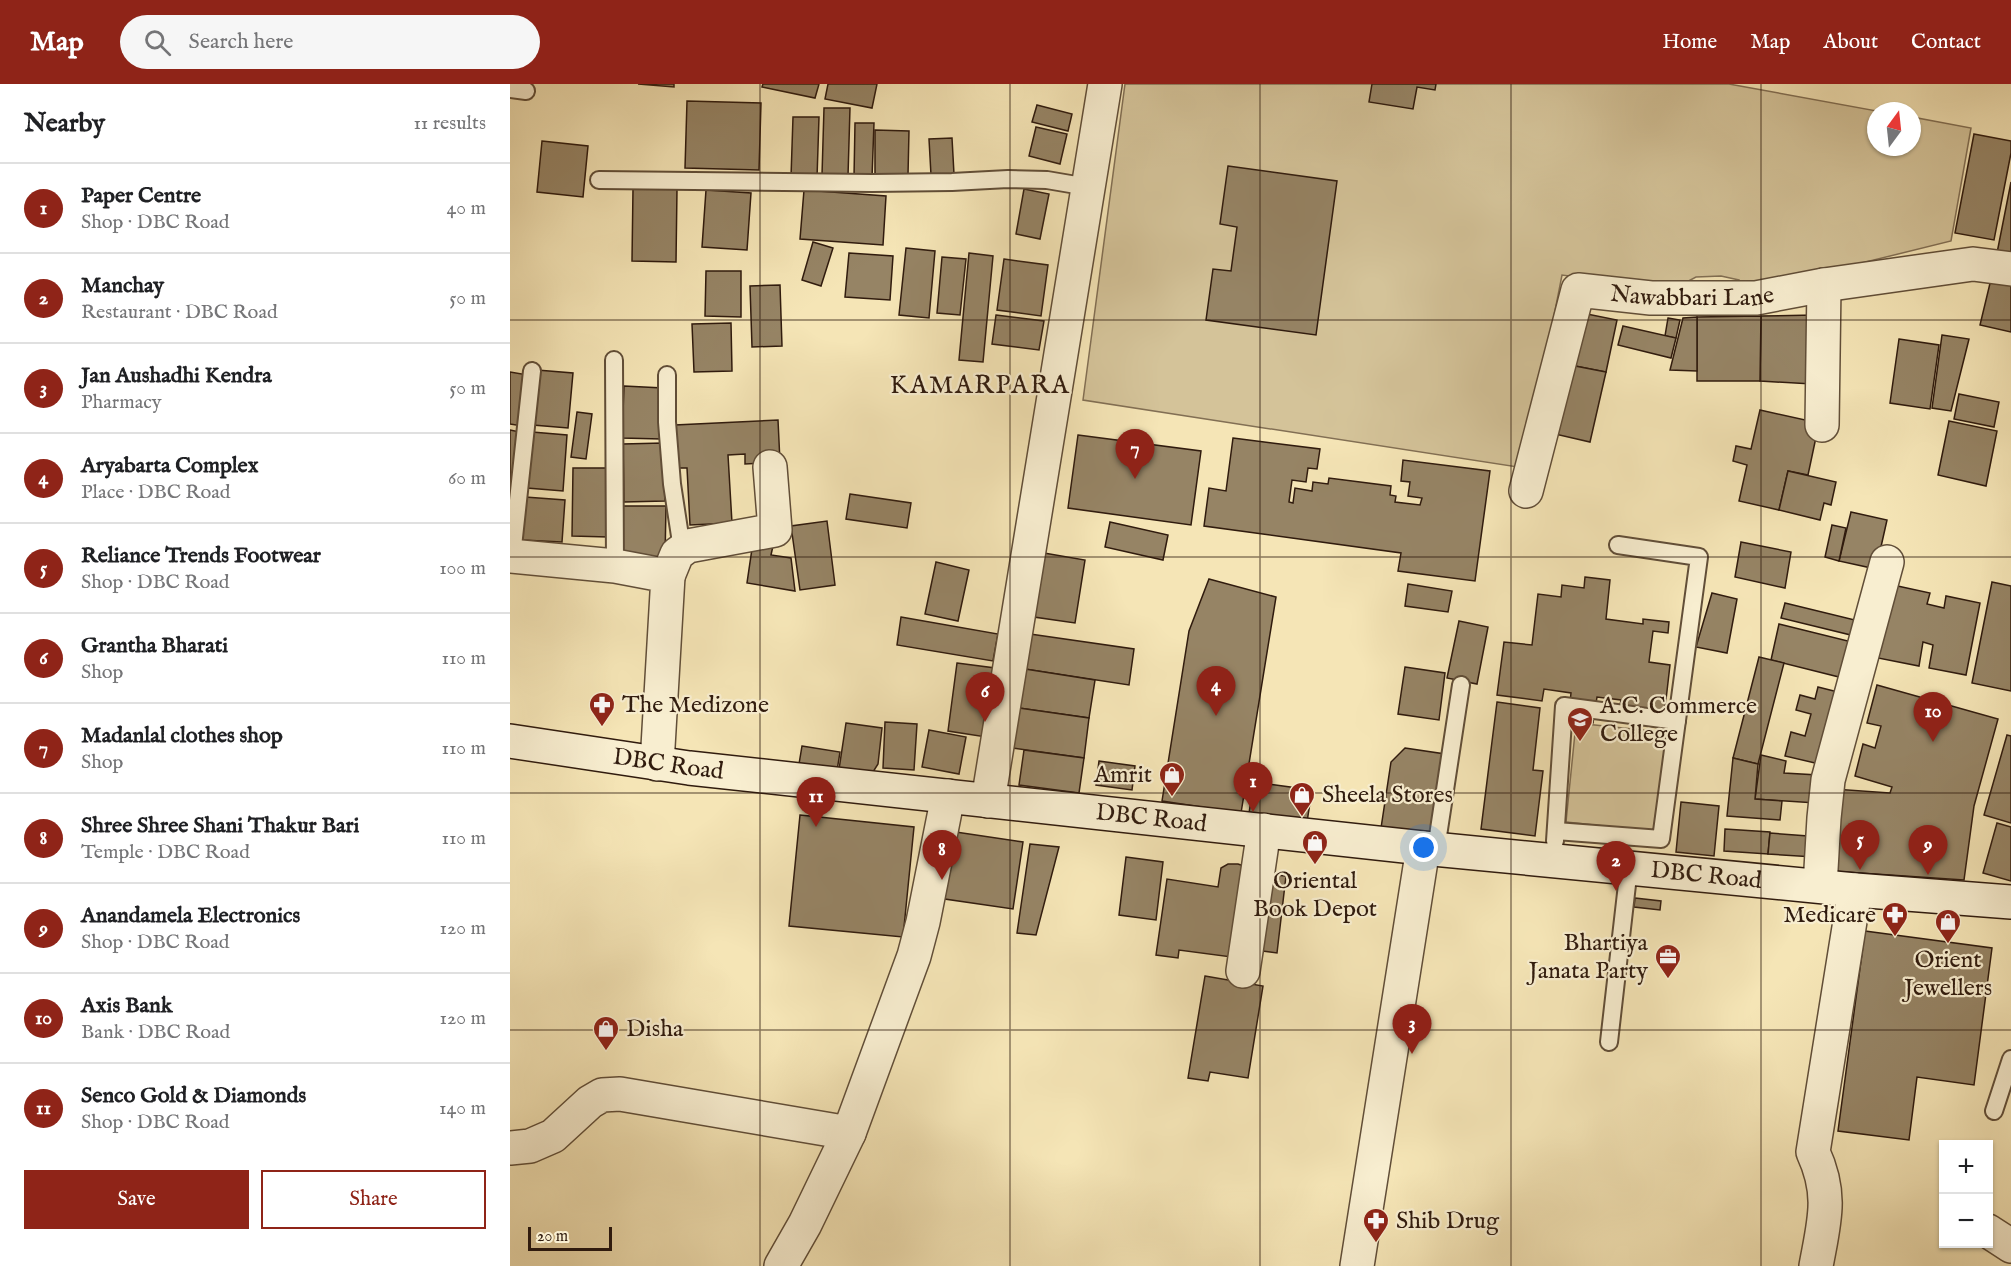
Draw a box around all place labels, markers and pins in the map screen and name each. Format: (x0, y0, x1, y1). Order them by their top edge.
pin: 7 (1116, 430, 1154, 479)
pin: 4 (1196, 666, 1236, 716)
pin: 6 (966, 672, 1004, 722)
pharmacy icon: The Medizone (587, 690, 617, 728)
place label: The Medizone (622, 690, 769, 721)
place label: A.C. Commerce College (1599, 691, 1757, 750)
pin: 10 (1914, 692, 1952, 742)
school or university icon: A.C. Commerce College (1565, 705, 1595, 743)
place label: Amrit (1093, 760, 1152, 791)
shop icon: Amrit (1157, 760, 1187, 798)
pin: 1 (1234, 762, 1272, 812)
pin: 11 (796, 778, 836, 827)
shop icon: Sheela Stores (1287, 780, 1317, 818)
place label: Sheela Stores (1322, 780, 1453, 811)
pin: 5 (1840, 820, 1880, 870)
pin: 9 (1908, 826, 1948, 875)
shop icon: Oriental Book Depot (1300, 828, 1330, 866)
pin: 8 (922, 830, 962, 880)
pin: 2 (1596, 842, 1636, 891)
place label: Oriental Book Depot (1253, 866, 1377, 925)
place label: Medicare (1783, 900, 1876, 931)
pharmacy icon: Medicare (1880, 900, 1910, 938)
shop icon: Orient Jewellers (1933, 907, 1963, 945)
place label: Bhartiya Janata Party (1526, 928, 1649, 987)
office icon: Bhartiya Janata Party (1653, 942, 1683, 980)
place label: Orient Jewellers (1901, 945, 1992, 1004)
pin: 3 (1392, 1004, 1432, 1054)
shop icon: Disha (591, 1014, 621, 1052)
place label: Disha (626, 1014, 684, 1045)
pharmacy icon: Shib Drug (1361, 1206, 1391, 1244)
place label: Shib Drug (1396, 1206, 1500, 1237)

